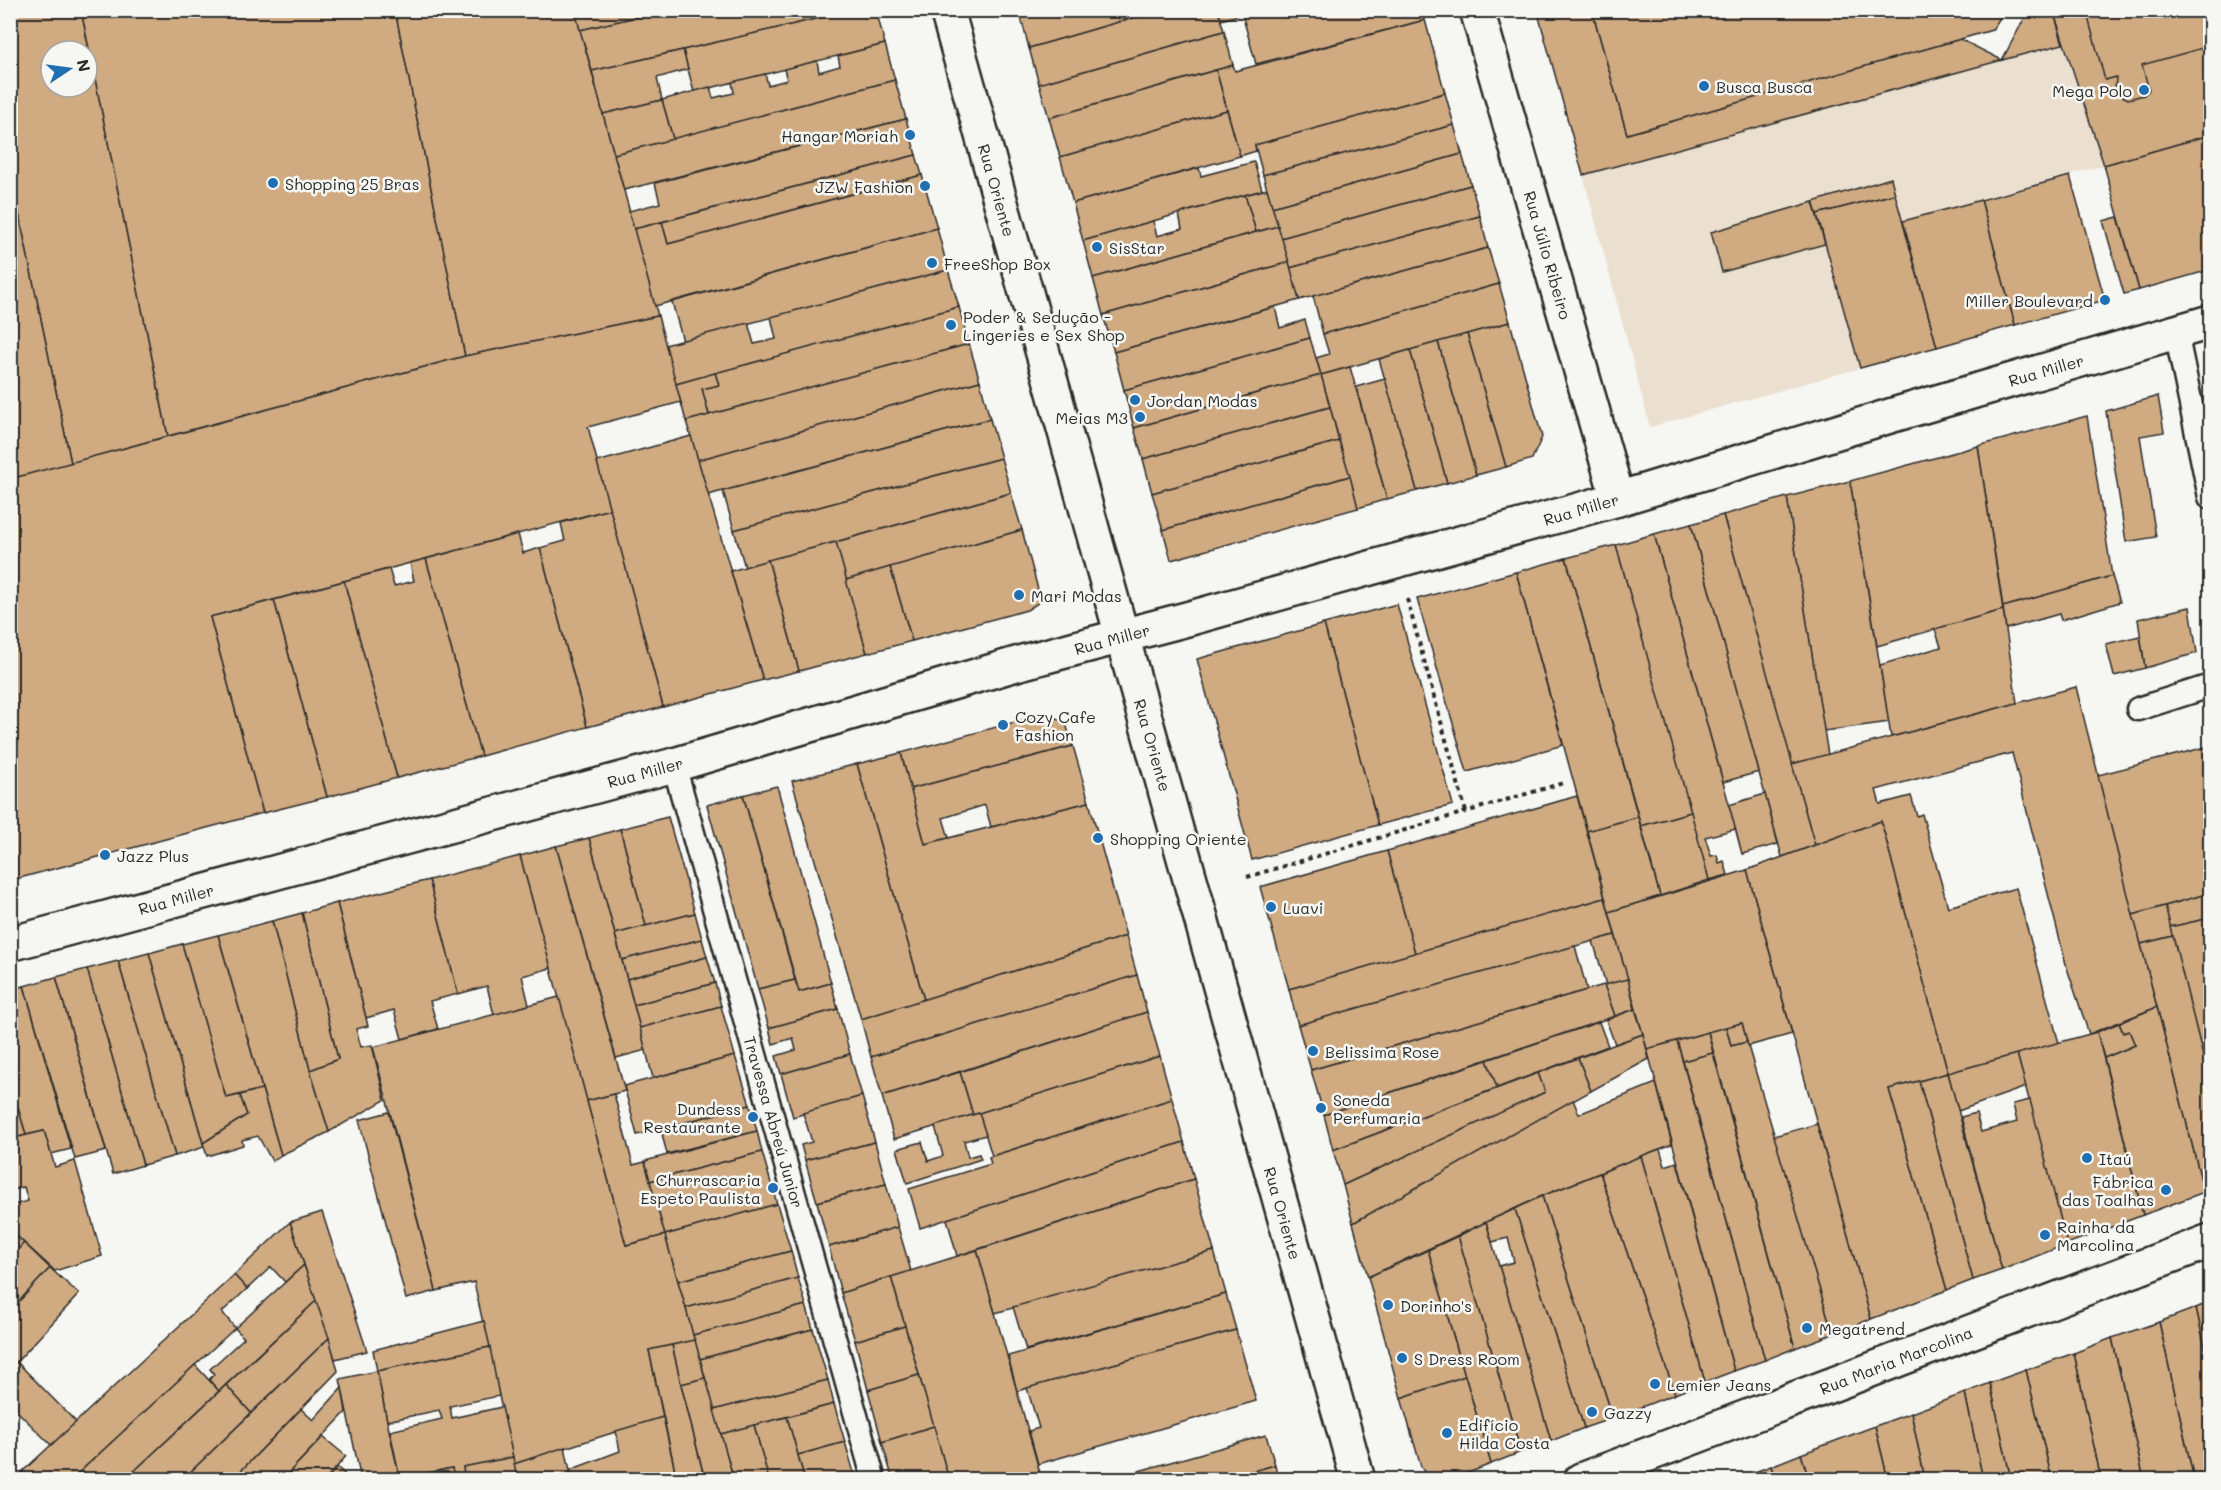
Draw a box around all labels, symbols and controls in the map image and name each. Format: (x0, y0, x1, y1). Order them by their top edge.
north arrow (39, 39, 99, 99)
text: N (73, 57, 96, 74)
place label: Busca Busca (1716, 76, 1813, 97)
marker: Busca Busca (1697, 79, 1711, 93)
place label: Mega Polo (2052, 80, 2132, 101)
marker: Mega Polo (2137, 83, 2151, 97)
place label: Hangar Moriah (781, 125, 898, 146)
marker: Hangar Moriah (903, 128, 917, 142)
street label: Rua Oriente (974, 141, 1020, 239)
place label: Shopping 25 Bras (285, 173, 420, 194)
marker: Shopping 25 Bras (266, 176, 280, 190)
place label: JZW Fashion (815, 176, 913, 197)
marker: JZW Fashion (918, 179, 932, 193)
street label: Rua Júlio Ribeiro (1520, 188, 1576, 322)
place label: SisStar (1109, 237, 1165, 258)
marker: SisStar (1090, 240, 1104, 254)
place label: FreeShop Box (944, 253, 1051, 274)
marker: FreeShop Box (925, 256, 939, 270)
place label: Miller Boulevard (1966, 290, 2093, 311)
marker: Miller Boulevard (2098, 293, 2112, 307)
place label: Poder & Sedução - Lingeries e Sex Shop (963, 306, 1125, 345)
marker: Poder & Sedução - Lingeries e Sex Shop (944, 318, 958, 332)
street label: Rua Miller (2006, 349, 2086, 391)
place label: Jordan Modas (1147, 390, 1258, 411)
marker: Jordan Modas (1128, 393, 1142, 407)
place label: Meias M3 (1055, 407, 1128, 428)
marker: Meias M3 (1133, 410, 1147, 424)
street label: Rua Miller (1541, 488, 1621, 530)
place label: Mari Modas (1031, 585, 1122, 606)
marker: Mari Modas (1012, 588, 1026, 602)
street label: Rua Miller (1072, 619, 1152, 659)
street label: Rua Oriente (1130, 696, 1176, 794)
place label: Cozy Cafe Fashion (1015, 706, 1096, 745)
marker: Cozy Cafe Fashion (996, 718, 1010, 732)
street label: Rua Miller (605, 752, 685, 792)
place label: Shopping Oriente (1110, 828, 1247, 849)
marker: Shopping Oriente (1091, 831, 1105, 845)
place label: Jazz Plus (117, 845, 189, 866)
marker: Jazz Plus (98, 848, 112, 862)
street label: Rua Miller (136, 879, 216, 919)
place label: Luavi (1283, 897, 1324, 918)
marker: Luavi (1264, 900, 1278, 914)
street label: Travessa Abreú Junior (739, 1034, 809, 1210)
place label: Belissima Rose (1325, 1041, 1439, 1062)
marker: Belissima Rose (1306, 1044, 1320, 1058)
place label: Soneda Perfumaria (1333, 1089, 1421, 1128)
place label: Dundess Restaurante (643, 1098, 741, 1137)
marker: Soneda Perfumaria (1314, 1101, 1328, 1115)
marker: Dundess Restaurante (746, 1110, 760, 1124)
place label: Itaú (2099, 1148, 2132, 1169)
marker: Itaú (2080, 1151, 2094, 1165)
street label: Rua Oriente (1260, 1164, 1306, 1262)
place label: Churrascaria Espeto Paulista (640, 1169, 761, 1208)
place label: Fábrica das Toalhas (2062, 1171, 2154, 1210)
marker: Churrascaria Espeto Paulista (766, 1181, 780, 1195)
marker: Fábrica das Toalhas (2159, 1183, 2173, 1197)
place label: Rainha da Marcolina (2057, 1216, 2135, 1255)
marker: Rainha da Marcolina (2038, 1228, 2052, 1242)
place label: Dorinho's (1400, 1295, 1472, 1316)
marker: Dorinho's (1381, 1298, 1395, 1312)
place label: Megatrend (1819, 1318, 1905, 1339)
marker: Megatrend (1800, 1321, 1814, 1335)
street label: Rua Maria Marcolina (1817, 1321, 1976, 1399)
place label: S Dress Room (1414, 1348, 1520, 1369)
marker: S Dress Room (1395, 1351, 1409, 1365)
place label: Lemier Jeans (1667, 1374, 1771, 1395)
marker: Lemier Jeans (1648, 1377, 1662, 1391)
place label: Gazzy (1604, 1402, 1652, 1423)
marker: Gazzy (1585, 1405, 1599, 1419)
place label: Edifício Hilda Costa (1459, 1414, 1550, 1453)
marker: Edifício Hilda Costa (1440, 1426, 1454, 1440)

